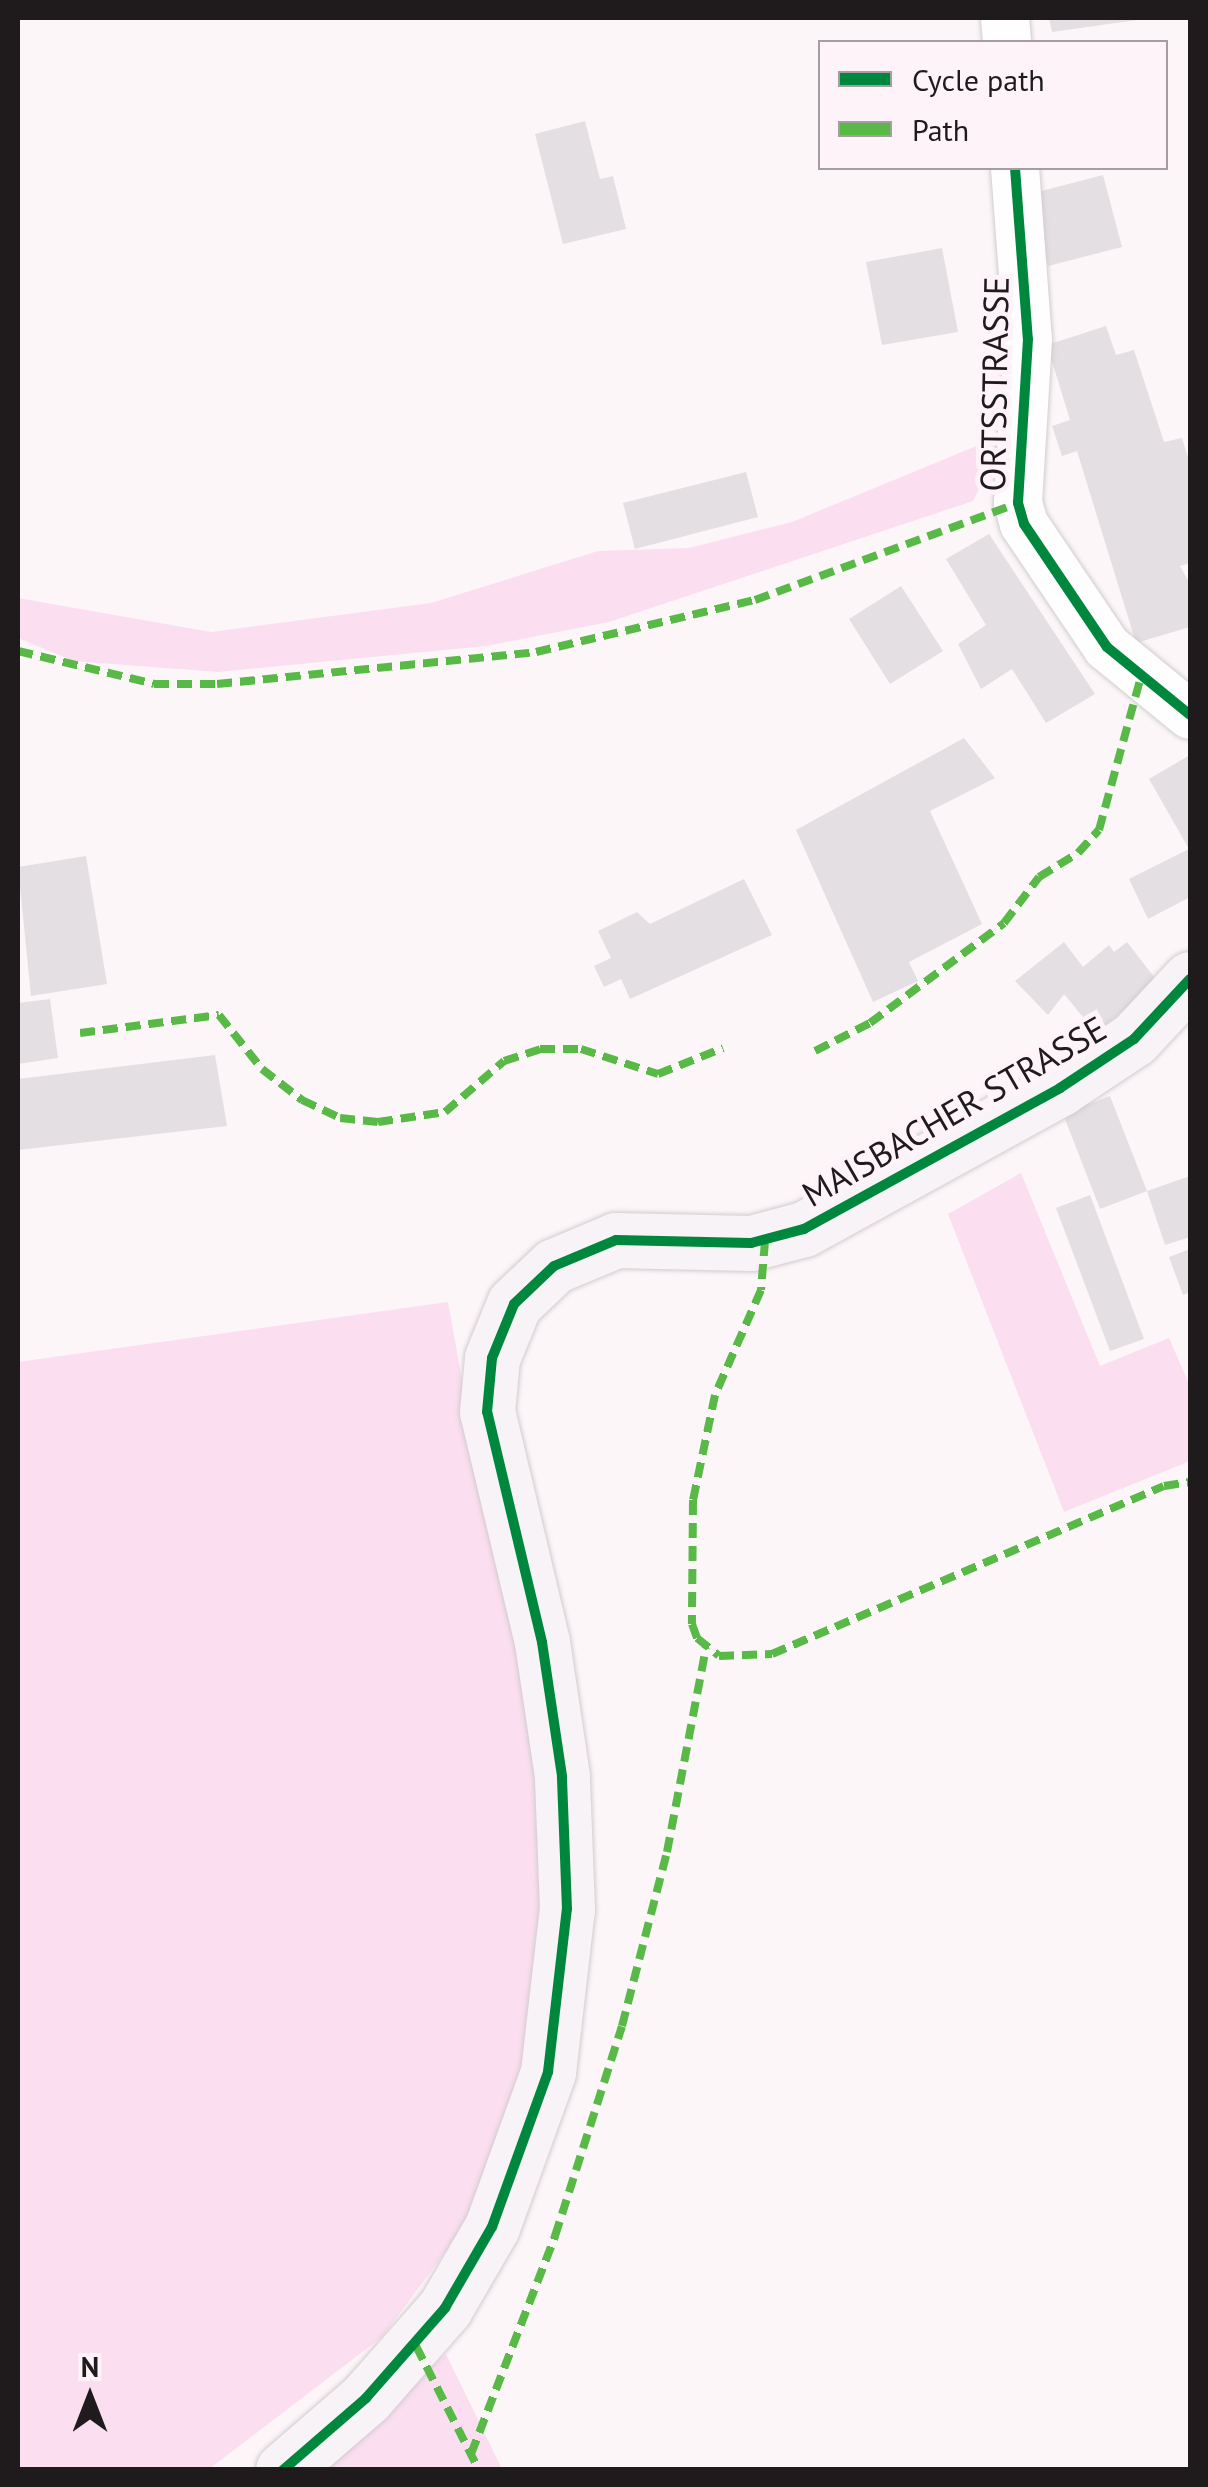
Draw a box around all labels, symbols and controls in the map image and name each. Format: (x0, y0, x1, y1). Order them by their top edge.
legend (818, 40, 1168, 170)
text: Cycle path (912, 60, 1045, 99)
text: Path (912, 110, 969, 149)
street label: ORTSSTRASSE (971, 276, 1017, 492)
street label: MAISBACHER STRASSE (795, 1007, 1113, 1215)
north arrow (40, 2347, 140, 2447)
text: N (81, 2348, 99, 2385)

